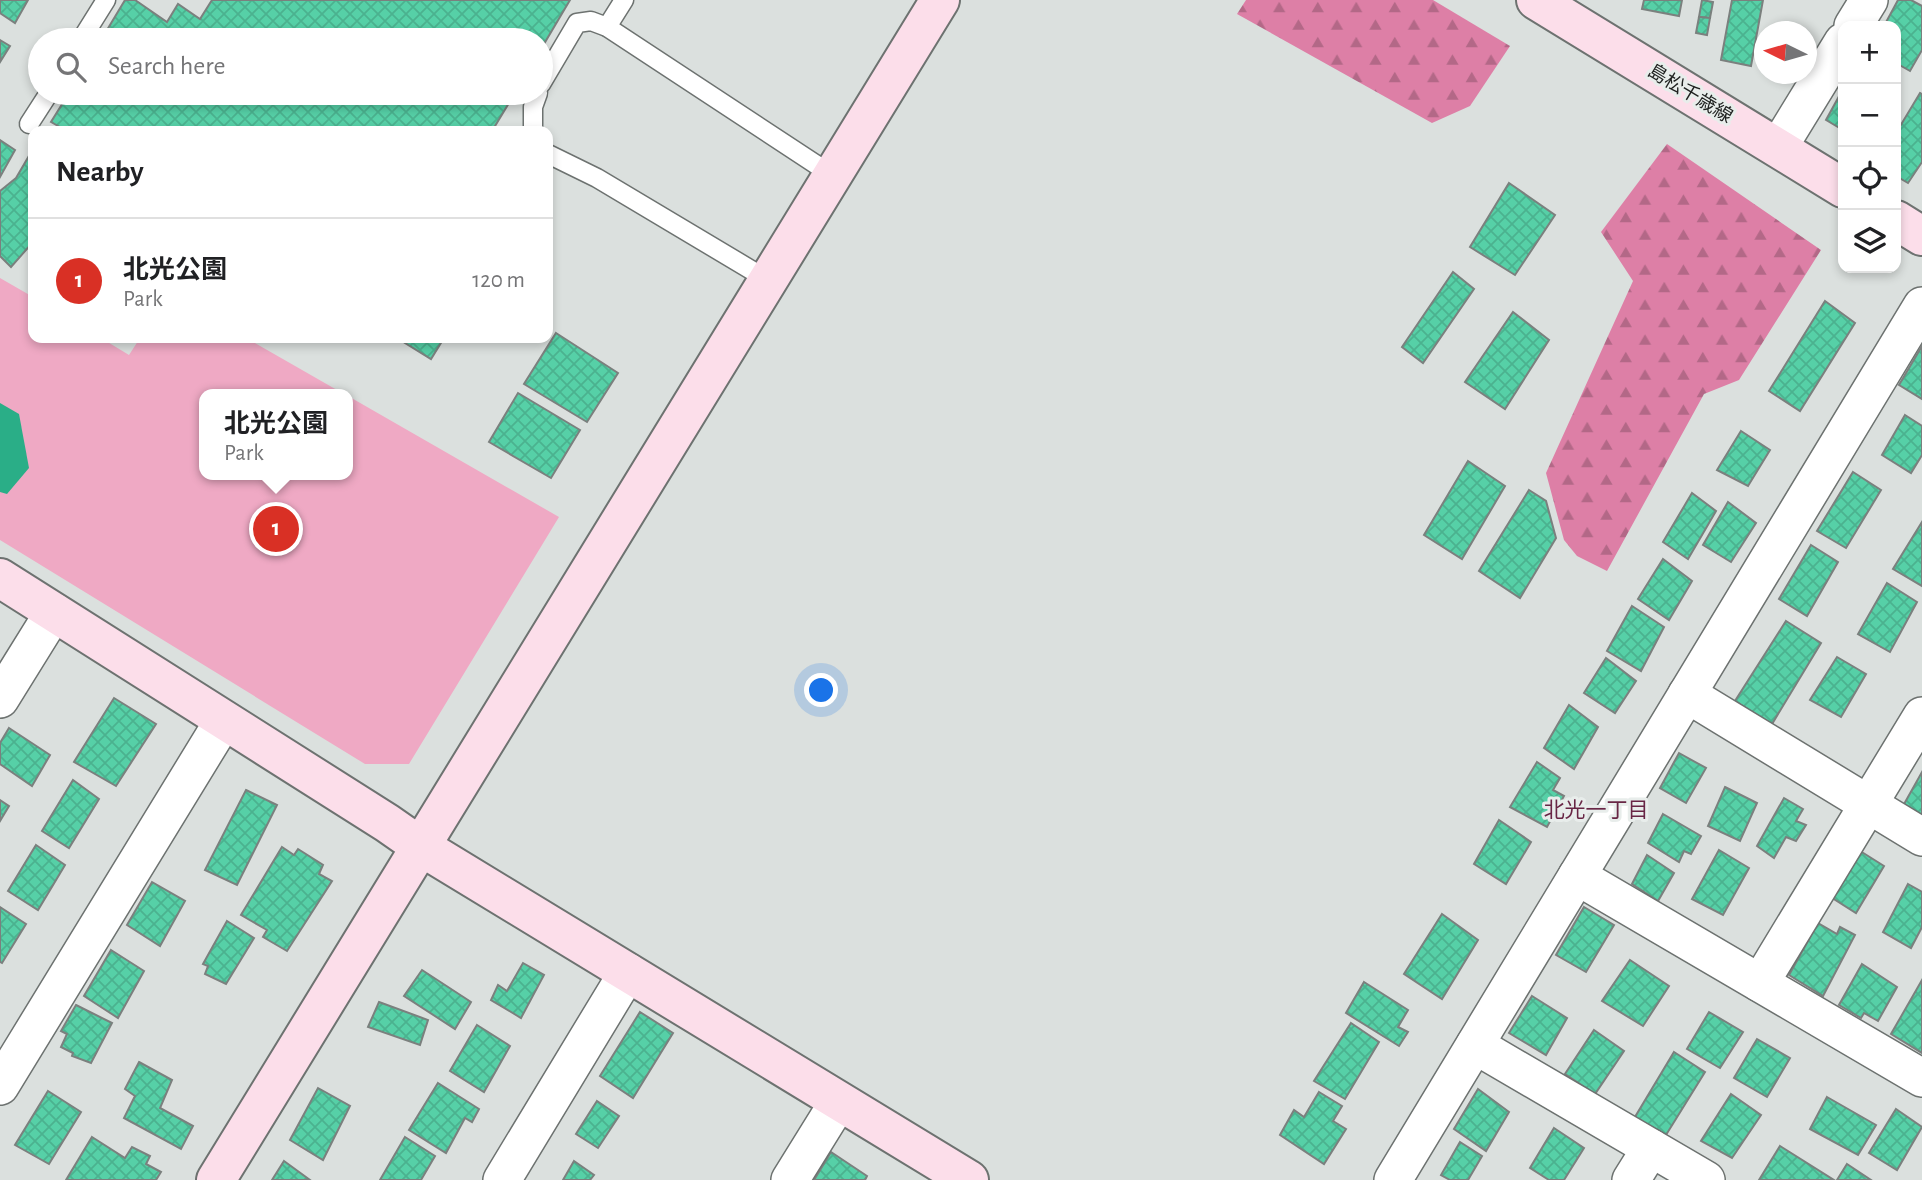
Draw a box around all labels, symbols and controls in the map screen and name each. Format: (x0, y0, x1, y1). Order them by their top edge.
north arrow (1754, 21, 1817, 84)
map controls (1838, 21, 1901, 273)
button: + (1838, 21, 1901, 84)
search box (28, 28, 553, 105)
icon: search (52, 48, 90, 86)
text: Search here (108, 53, 226, 79)
street label: 島松千歳線 (1644, 60, 1737, 127)
button: − (1838, 84, 1901, 147)
button: locate (1838, 147, 1901, 210)
text: Nearby (56, 157, 144, 187)
button: layers (1838, 210, 1901, 273)
text: 北光公園 (123, 257, 227, 283)
text: 1 (75, 269, 83, 292)
text: 120 m (472, 269, 525, 292)
text: Park (123, 288, 163, 311)
popup (199, 389, 353, 480)
text: 北光公園 (224, 411, 328, 437)
text: Park (224, 442, 264, 465)
pin: 1 (253, 503, 299, 555)
your location (804, 673, 838, 707)
district label: 北光一丁目 (1544, 799, 1649, 821)

